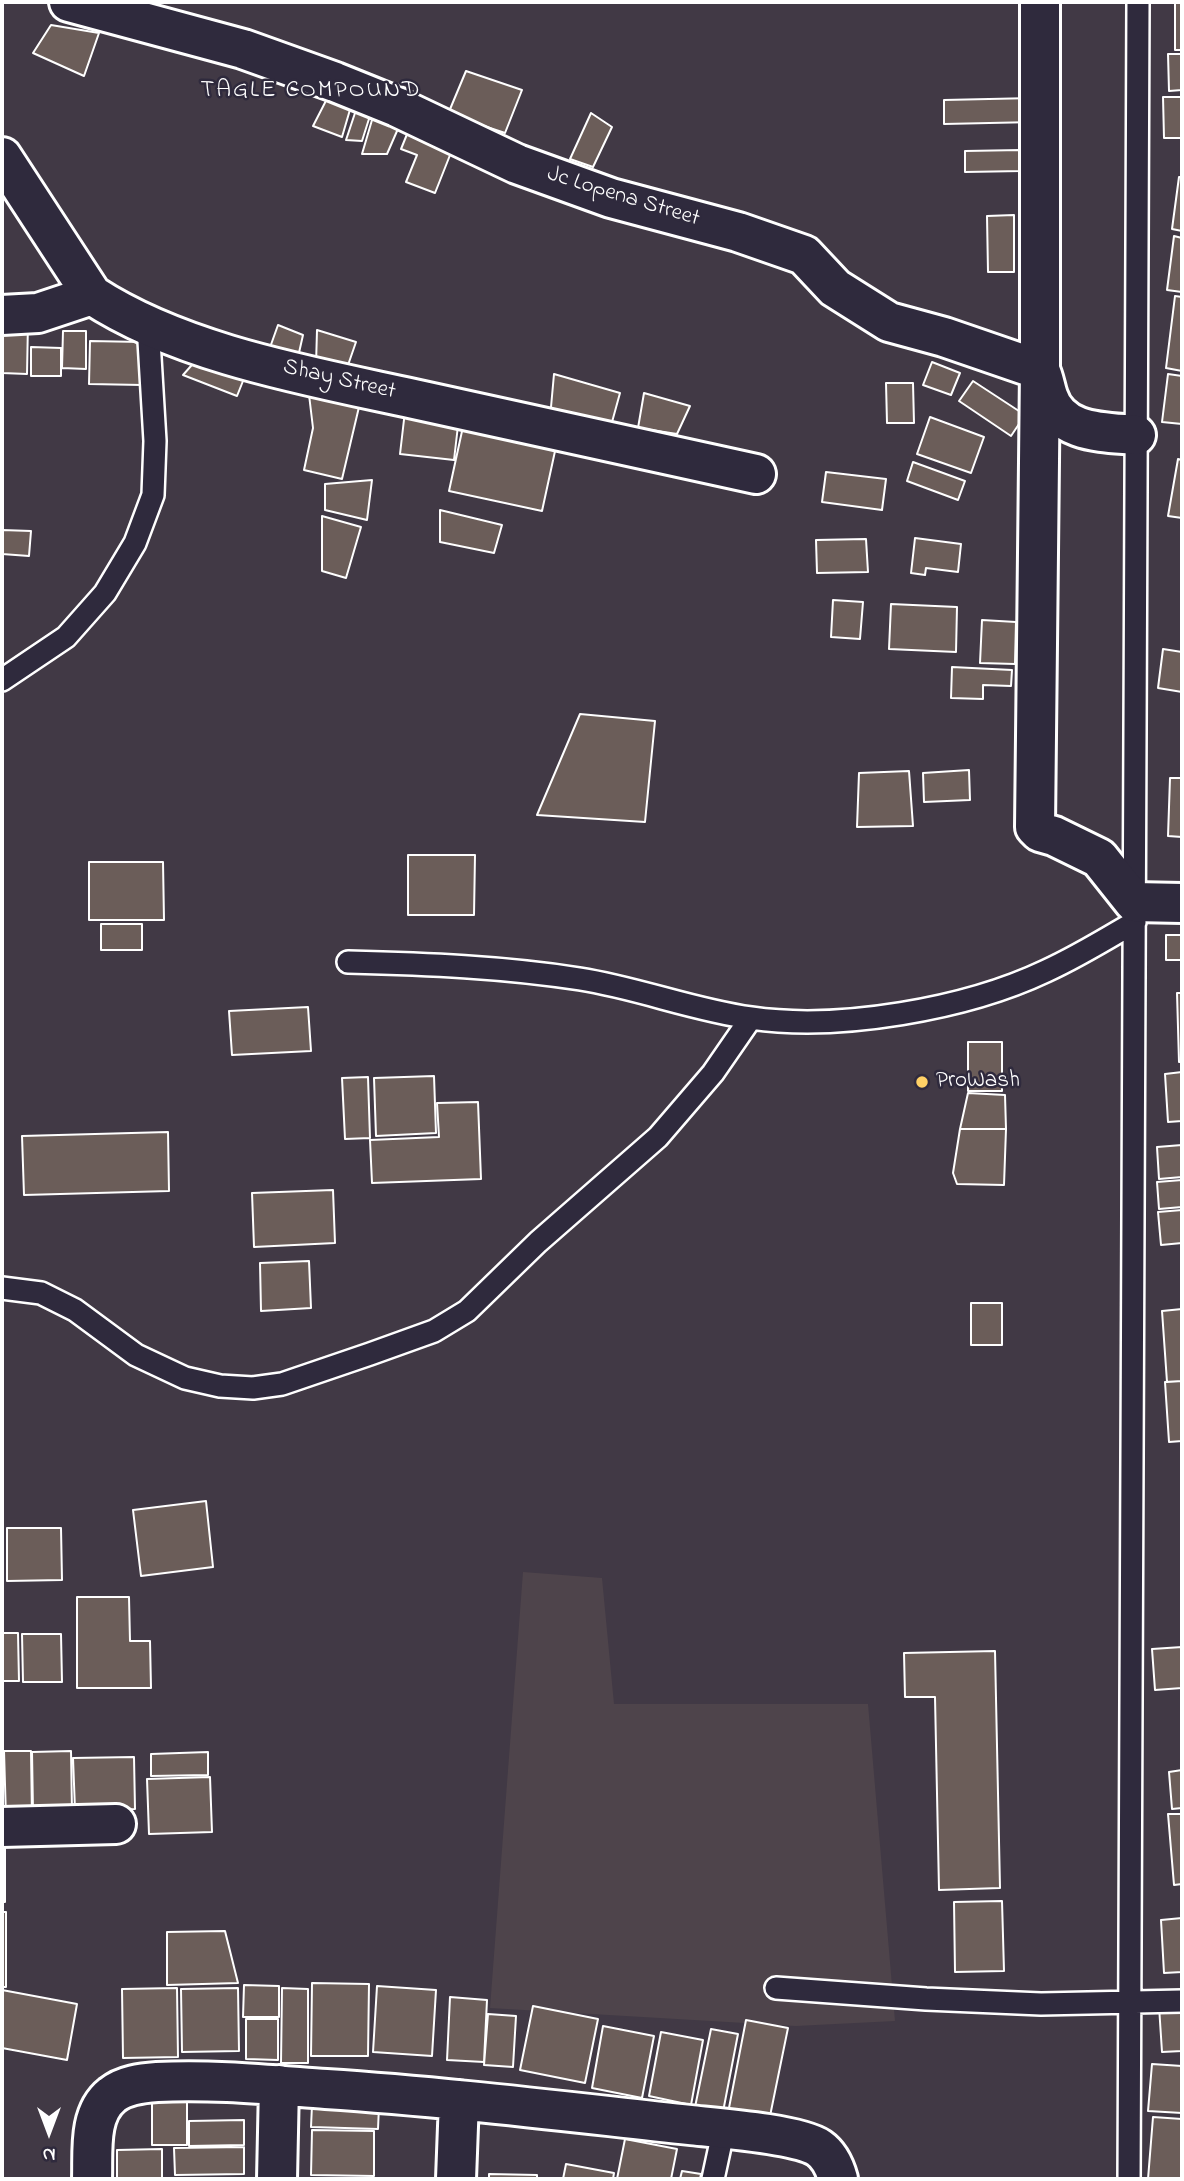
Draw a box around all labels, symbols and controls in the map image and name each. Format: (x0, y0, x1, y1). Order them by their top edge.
district label: TAGLE COMPOUND (202, 78, 420, 106)
street label: Jc Lopena Street (543, 162, 703, 234)
street label: Shay Street (280, 355, 398, 407)
place label: ProWash (936, 1068, 1020, 1096)
marker: ProWash (914, 1074, 930, 1090)
north arrow (14, 2097, 84, 2167)
text: N (43, 2140, 55, 2167)

